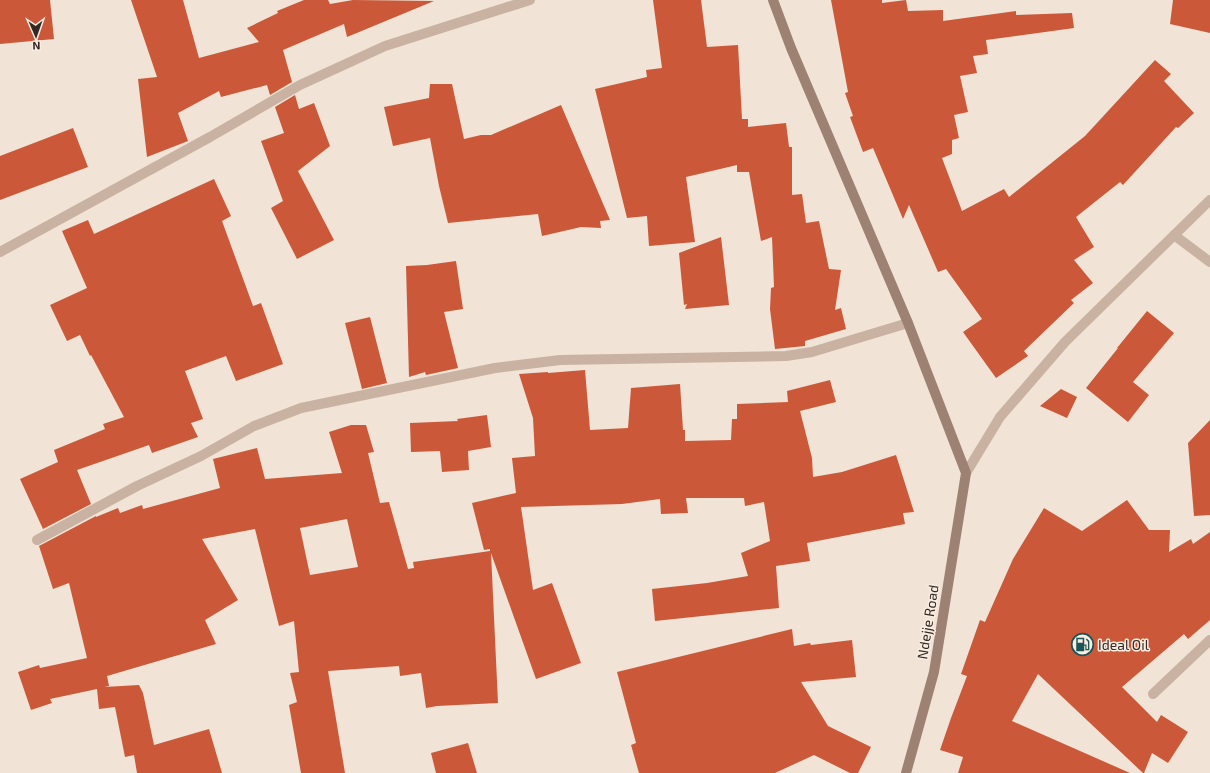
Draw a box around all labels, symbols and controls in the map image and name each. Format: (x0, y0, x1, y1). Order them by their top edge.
north arrow (16, 16, 56, 56)
text: N (32, 40, 41, 53)
street label: Ndejje Road (913, 583, 942, 660)
fuel station icon: Ideal Oil (1070, 632, 1096, 658)
place label: Ideal Oil (1098, 636, 1150, 653)

